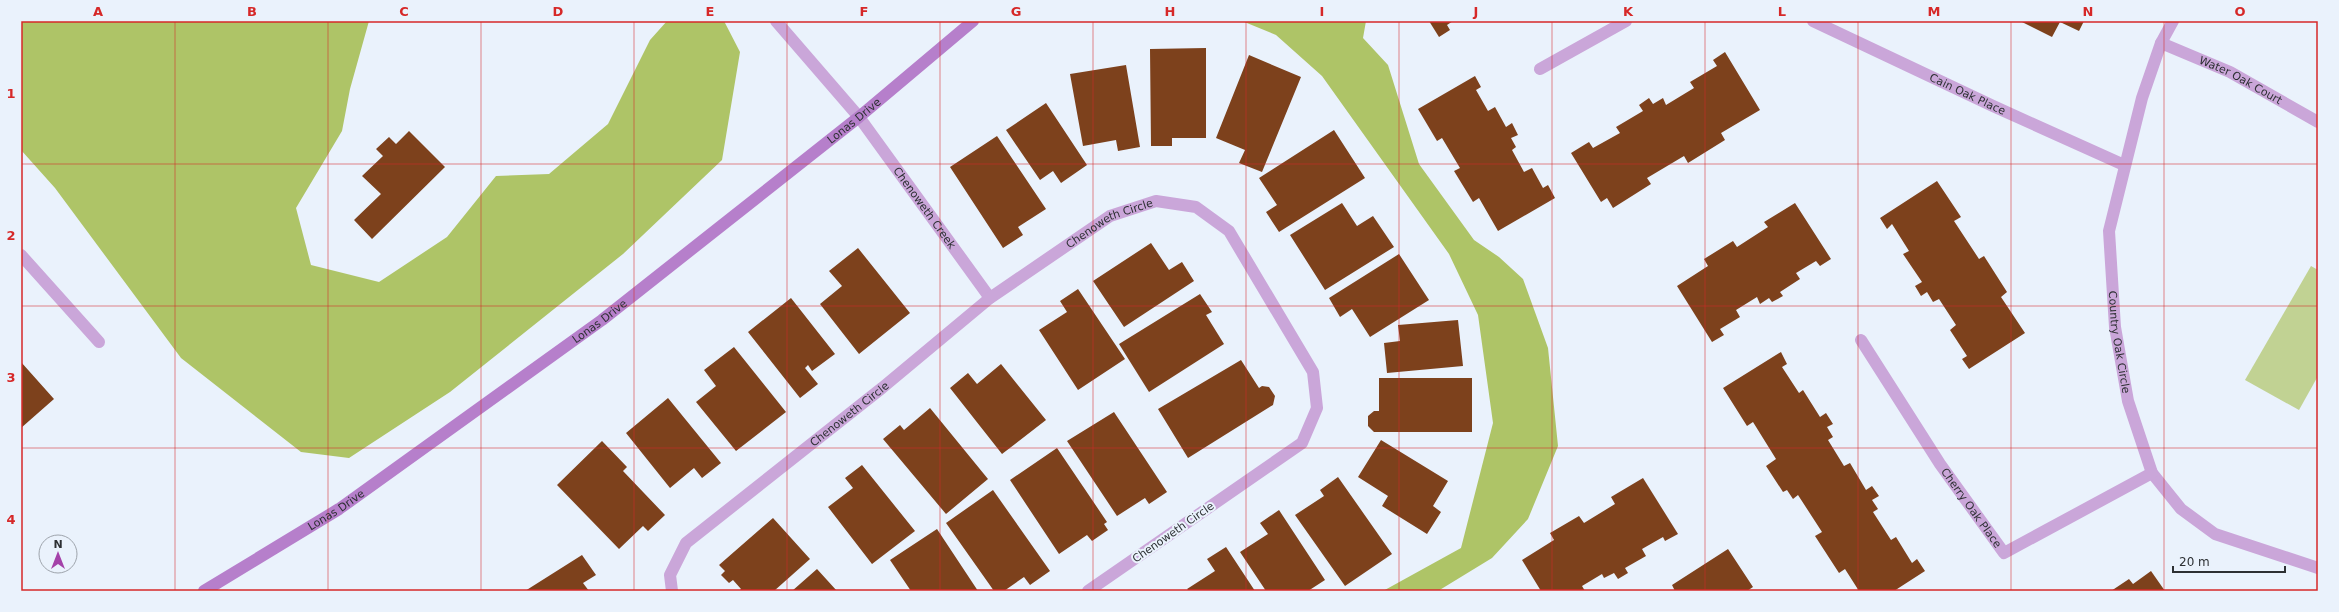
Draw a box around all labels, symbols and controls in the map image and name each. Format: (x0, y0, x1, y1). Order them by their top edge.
text: A (93, 4, 103, 19)
text: B (247, 4, 257, 19)
text: C (399, 4, 409, 19)
text: D (553, 4, 564, 19)
text: E (706, 4, 714, 19)
text: F (860, 4, 868, 19)
text: G (1011, 4, 1021, 19)
text: H (1165, 4, 1175, 19)
text: I (1320, 4, 1324, 19)
text: J (1473, 4, 1478, 19)
text: K (1623, 4, 1634, 19)
text: L (1778, 4, 1786, 19)
text: M (1928, 4, 1940, 19)
text: N (2083, 4, 2093, 19)
text: O (2234, 4, 2246, 19)
street label: Water Oak Court (2197, 54, 2285, 108)
street label: Cain Oak Place (1927, 71, 2008, 118)
text: 1 (6, 86, 16, 101)
street label: Lonas Drive (825, 95, 884, 147)
street label: Chenoweth Creek (890, 165, 959, 252)
street label: Chenoweth Circle (1064, 196, 1155, 251)
text: 2 (6, 228, 16, 243)
street label: Country Oak Circle (2106, 290, 2133, 395)
street label: Lonas Drive (570, 297, 630, 346)
text: 3 (6, 370, 16, 385)
street label: Chenoweth Circle (808, 379, 892, 449)
street label: Cherry Oak Place (1938, 466, 2004, 551)
street label: Lonas Drive (306, 487, 367, 533)
street label: Chenoweth Circle (1130, 499, 1217, 565)
text: 4 (6, 512, 16, 527)
north arrow (38, 534, 78, 574)
text: N (53, 538, 63, 551)
scale bar (2173, 548, 2285, 574)
text: 20 m (2179, 555, 2210, 569)

